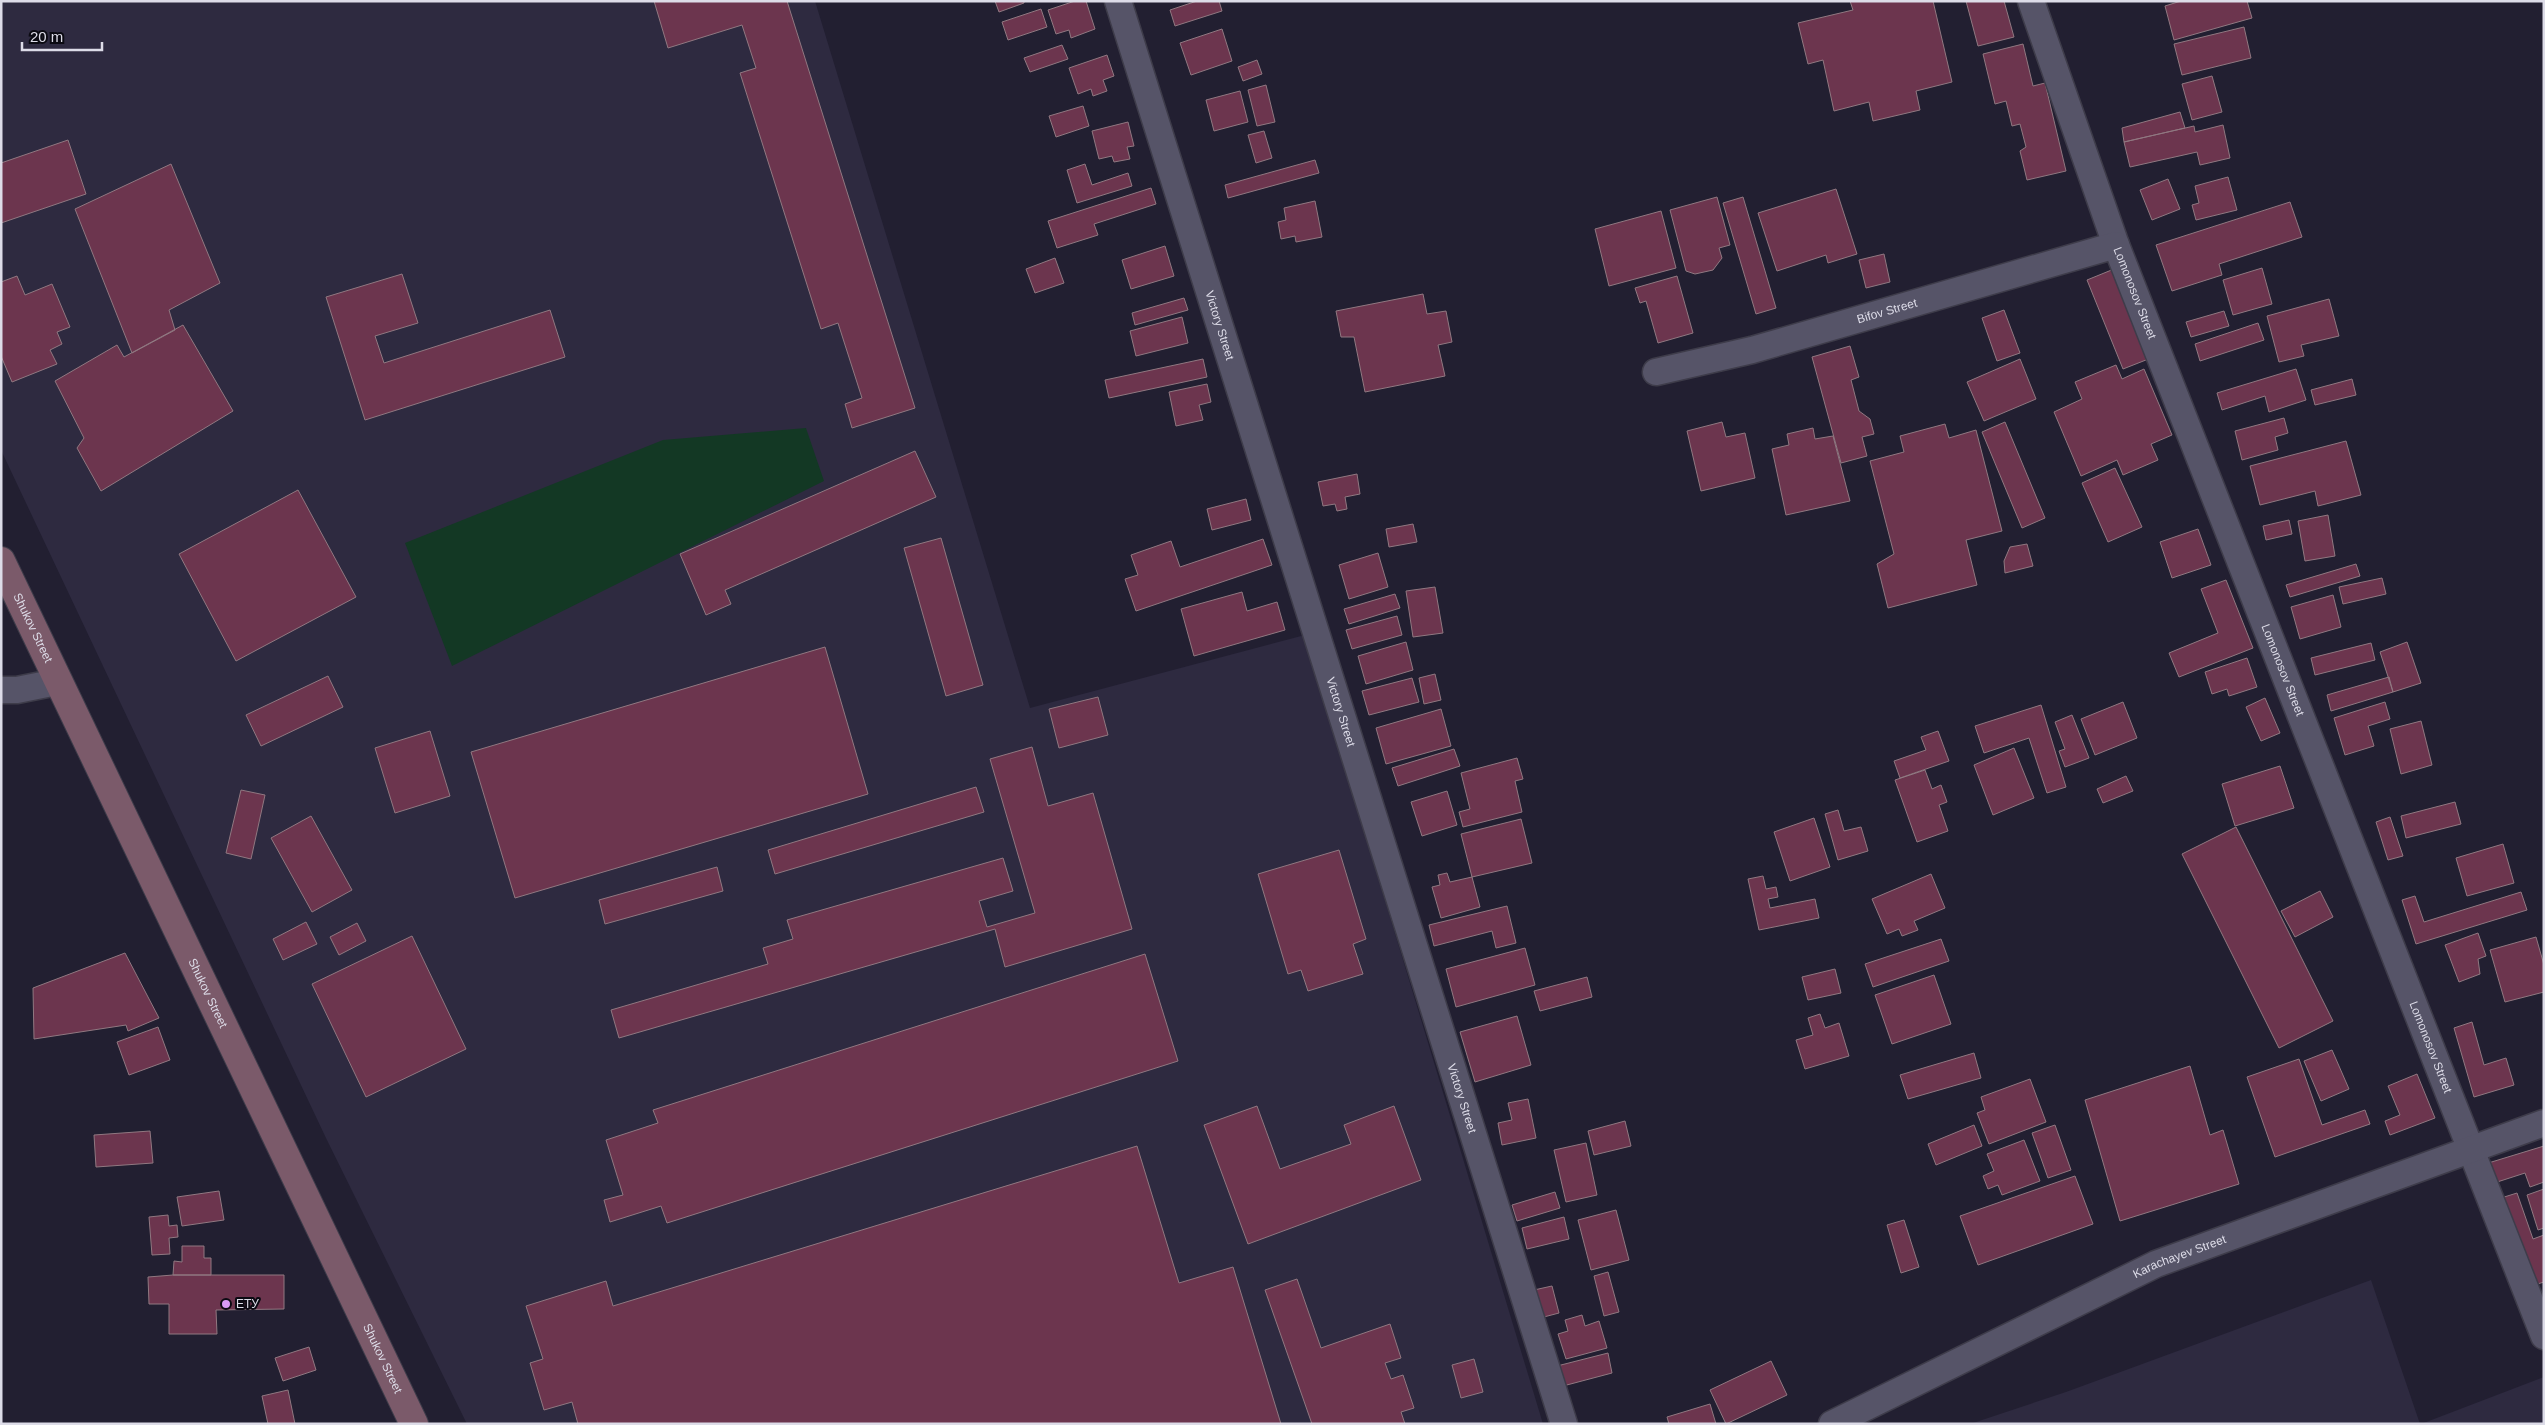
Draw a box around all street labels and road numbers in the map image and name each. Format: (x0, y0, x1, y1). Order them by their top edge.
street label: Lomonosov Street (2111, 245, 2159, 342)
street label: Victory Street (1202, 289, 1237, 362)
street label: Bifov Street (1855, 296, 1919, 326)
street label: Shukov Street (10, 591, 56, 665)
street label: Lomonosov Street (2258, 622, 2307, 719)
street label: Victory Street (1323, 675, 1358, 749)
street label: Shukov Street (185, 956, 231, 1031)
street label: Lomonosov Street (2406, 999, 2455, 1096)
street label: Victory Street (1445, 1062, 1480, 1135)
street label: Karachayev Street (2131, 1232, 2229, 1281)
street label: Shukov Street (360, 1321, 405, 1396)

